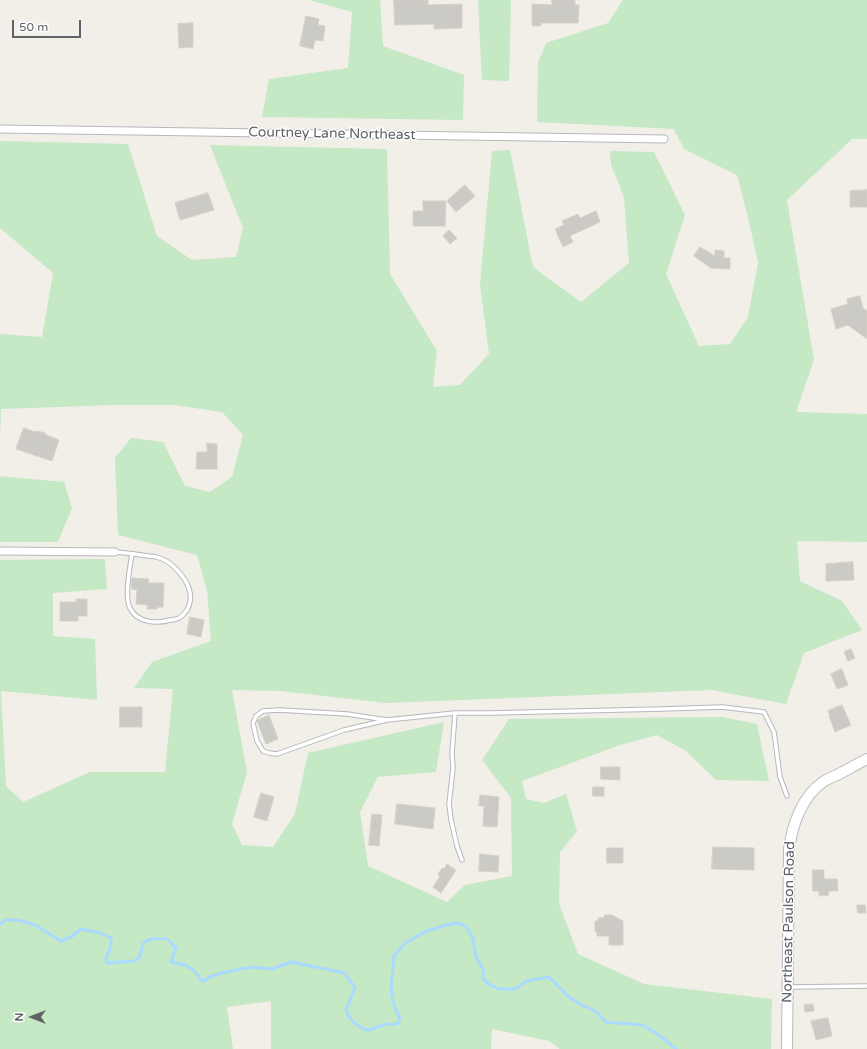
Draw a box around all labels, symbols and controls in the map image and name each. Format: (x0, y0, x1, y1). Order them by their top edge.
scale bar (14, 12, 83, 38)
text: 50 m (19, 20, 48, 34)
street label: Courtney Lane Northeast (248, 124, 416, 144)
street label: Northeast Paulson Road (779, 841, 799, 1003)
north arrow (12, 997, 52, 1037)
text: N (13, 1013, 26, 1021)

